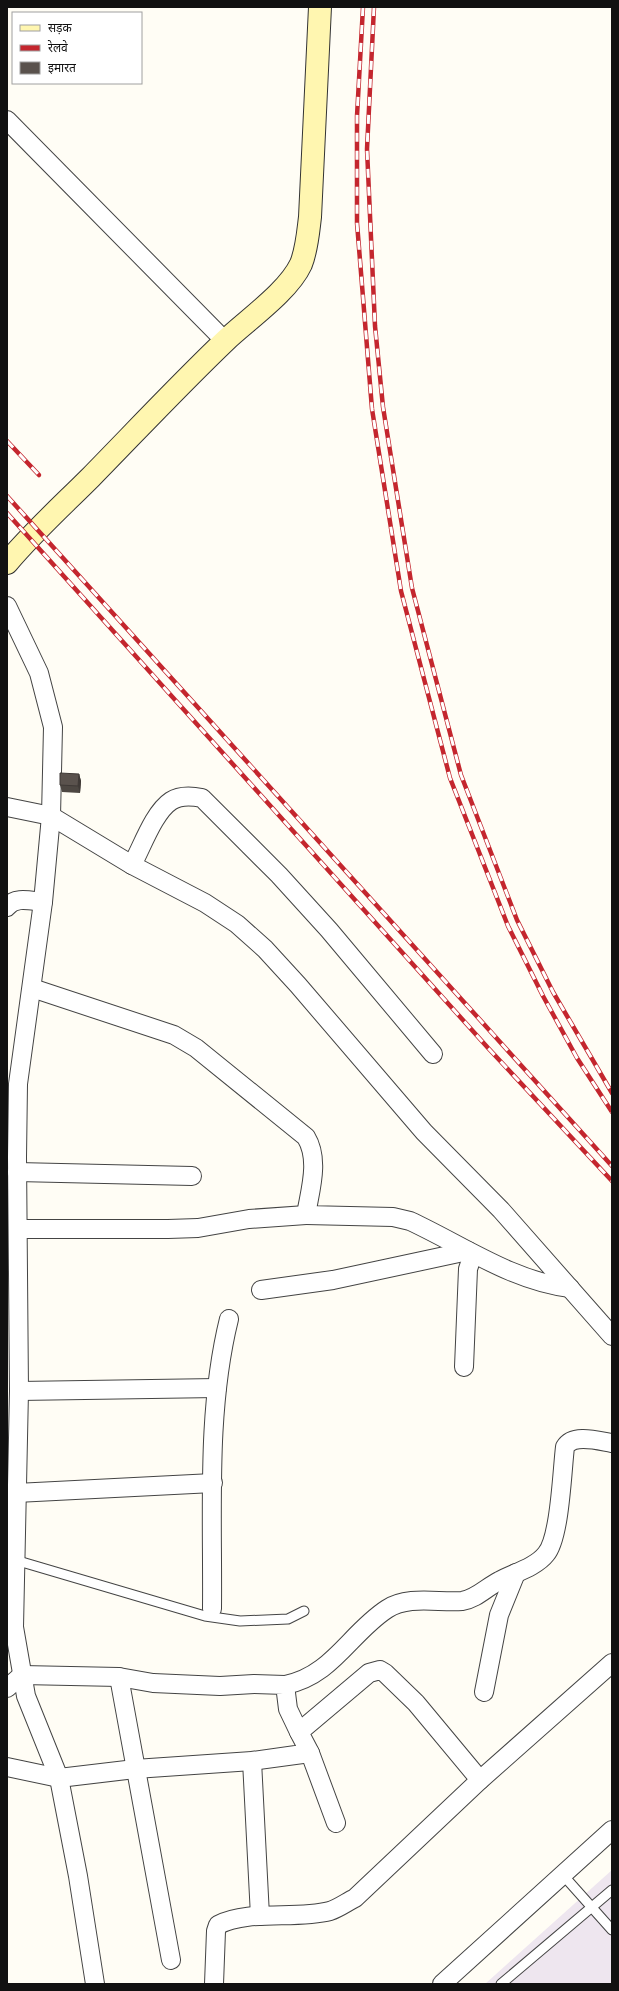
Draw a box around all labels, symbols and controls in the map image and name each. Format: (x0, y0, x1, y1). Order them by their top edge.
legend (12, 12, 142, 84)
text: सड़क (48, 20, 73, 35)
text: रेलवे (48, 40, 68, 55)
text: इमारत (48, 60, 77, 75)

